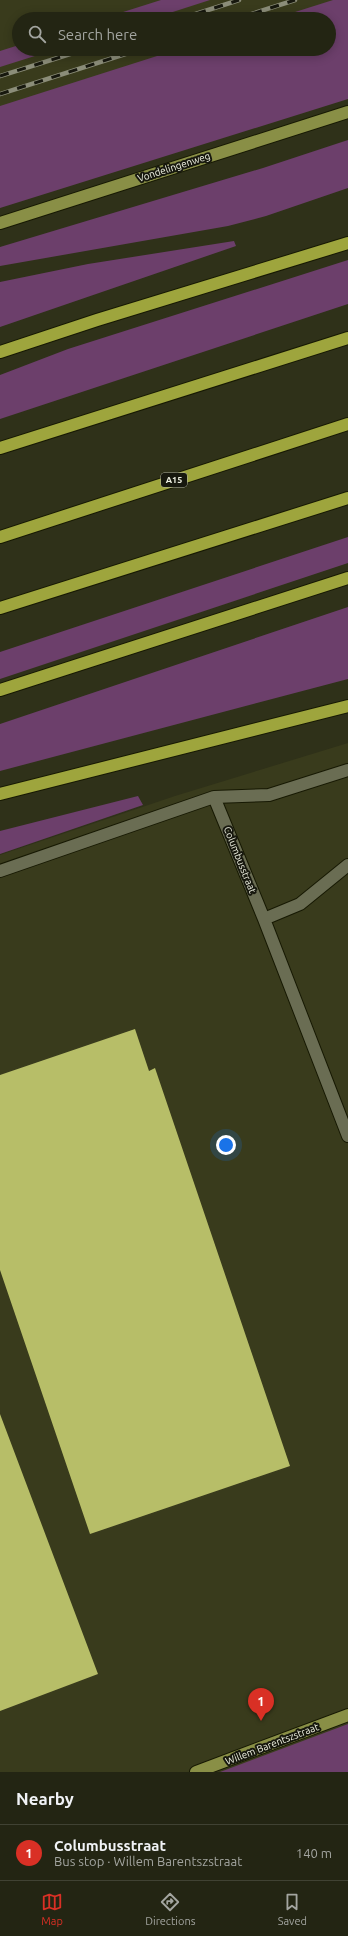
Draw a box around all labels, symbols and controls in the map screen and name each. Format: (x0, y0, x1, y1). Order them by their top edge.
search box (12, 12, 336, 56)
icon: search (26, 23, 48, 45)
text: Search here (58, 26, 137, 43)
street label: Vondelingenweg (136, 150, 212, 184)
road number: A15 (161, 473, 187, 487)
street label: Columbusstraat (222, 825, 258, 895)
your location (216, 1135, 236, 1155)
pin: 1 (248, 1688, 274, 1721)
street label: Willem Barentszstraat (224, 1721, 320, 1767)
text: Nearby (16, 1789, 74, 1808)
text: Columbusstraat (54, 1837, 166, 1854)
text: 1 (25, 1846, 33, 1860)
text: 140 m (296, 1846, 332, 1860)
text: Bus stop · Willem Barentszstraat (54, 1854, 242, 1868)
tab: Map (41, 1891, 63, 1927)
tab: Directions (145, 1891, 195, 1927)
tab: Saved (278, 1891, 307, 1927)

